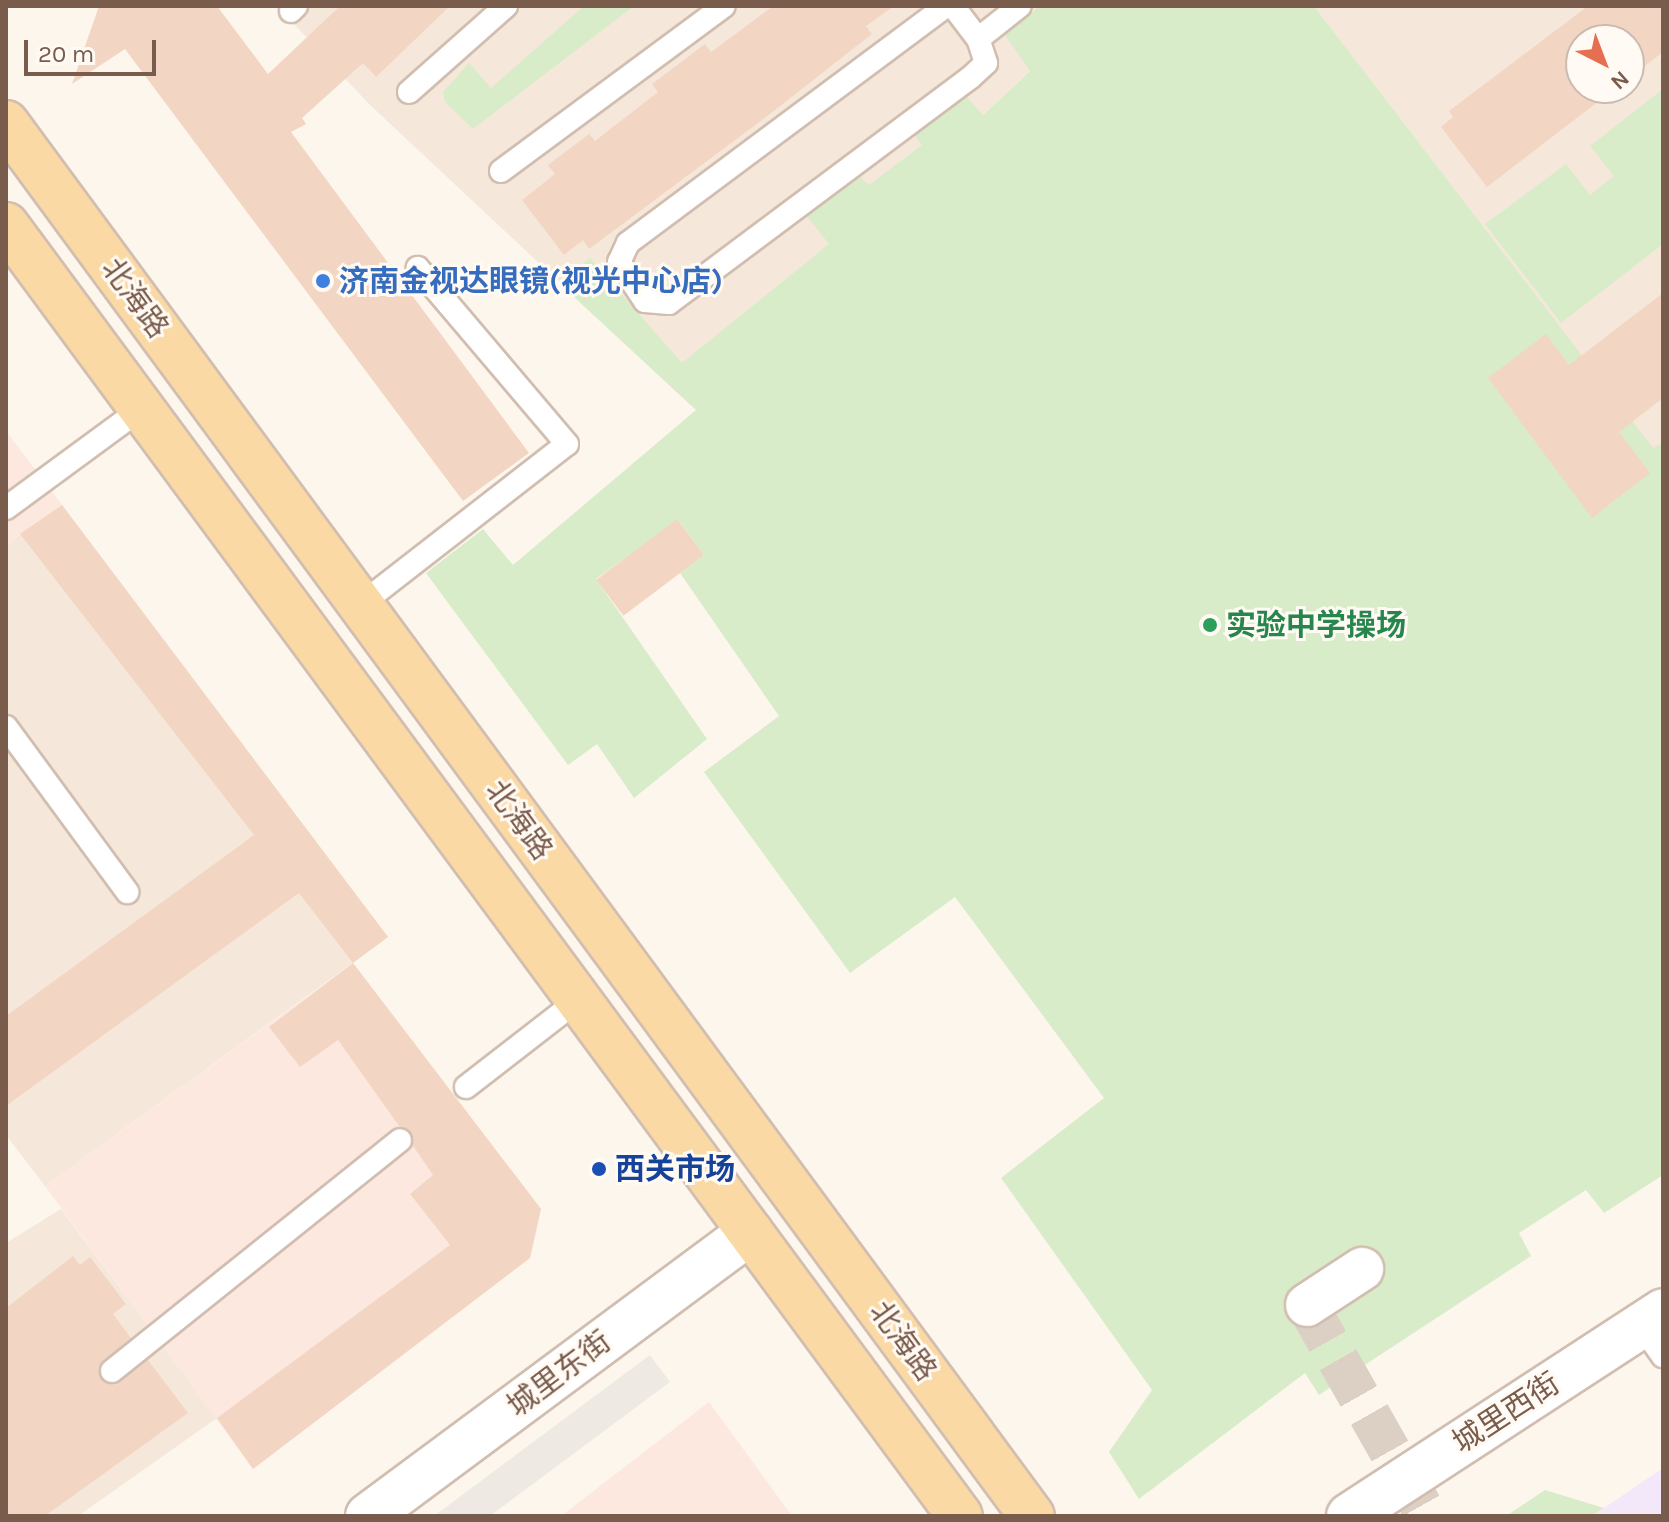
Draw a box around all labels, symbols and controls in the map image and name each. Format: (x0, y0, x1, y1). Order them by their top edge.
scale bar (28, 24, 160, 74)
north arrow (1565, 24, 1645, 104)
text: 20 m (38, 40, 94, 68)
text: N (1605, 65, 1634, 95)
street label: 北海路 (94, 251, 176, 345)
place label: 济南金视达眼镜(视光中心店) (339, 263, 723, 299)
marker: 济南金视达眼镜(视光中心店) (314, 272, 332, 290)
place label: 实验中学操场 (1226, 607, 1406, 643)
marker: 实验中学操场 (1201, 616, 1219, 634)
street label: 北海路 (478, 773, 560, 867)
place label: 西关市场 (615, 1151, 735, 1187)
marker: 西关市场 (590, 1160, 608, 1178)
street label: 北海路 (862, 1294, 944, 1388)
street label: 城里东街 (500, 1324, 618, 1424)
street label: 城里西街 (1446, 1365, 1566, 1461)

